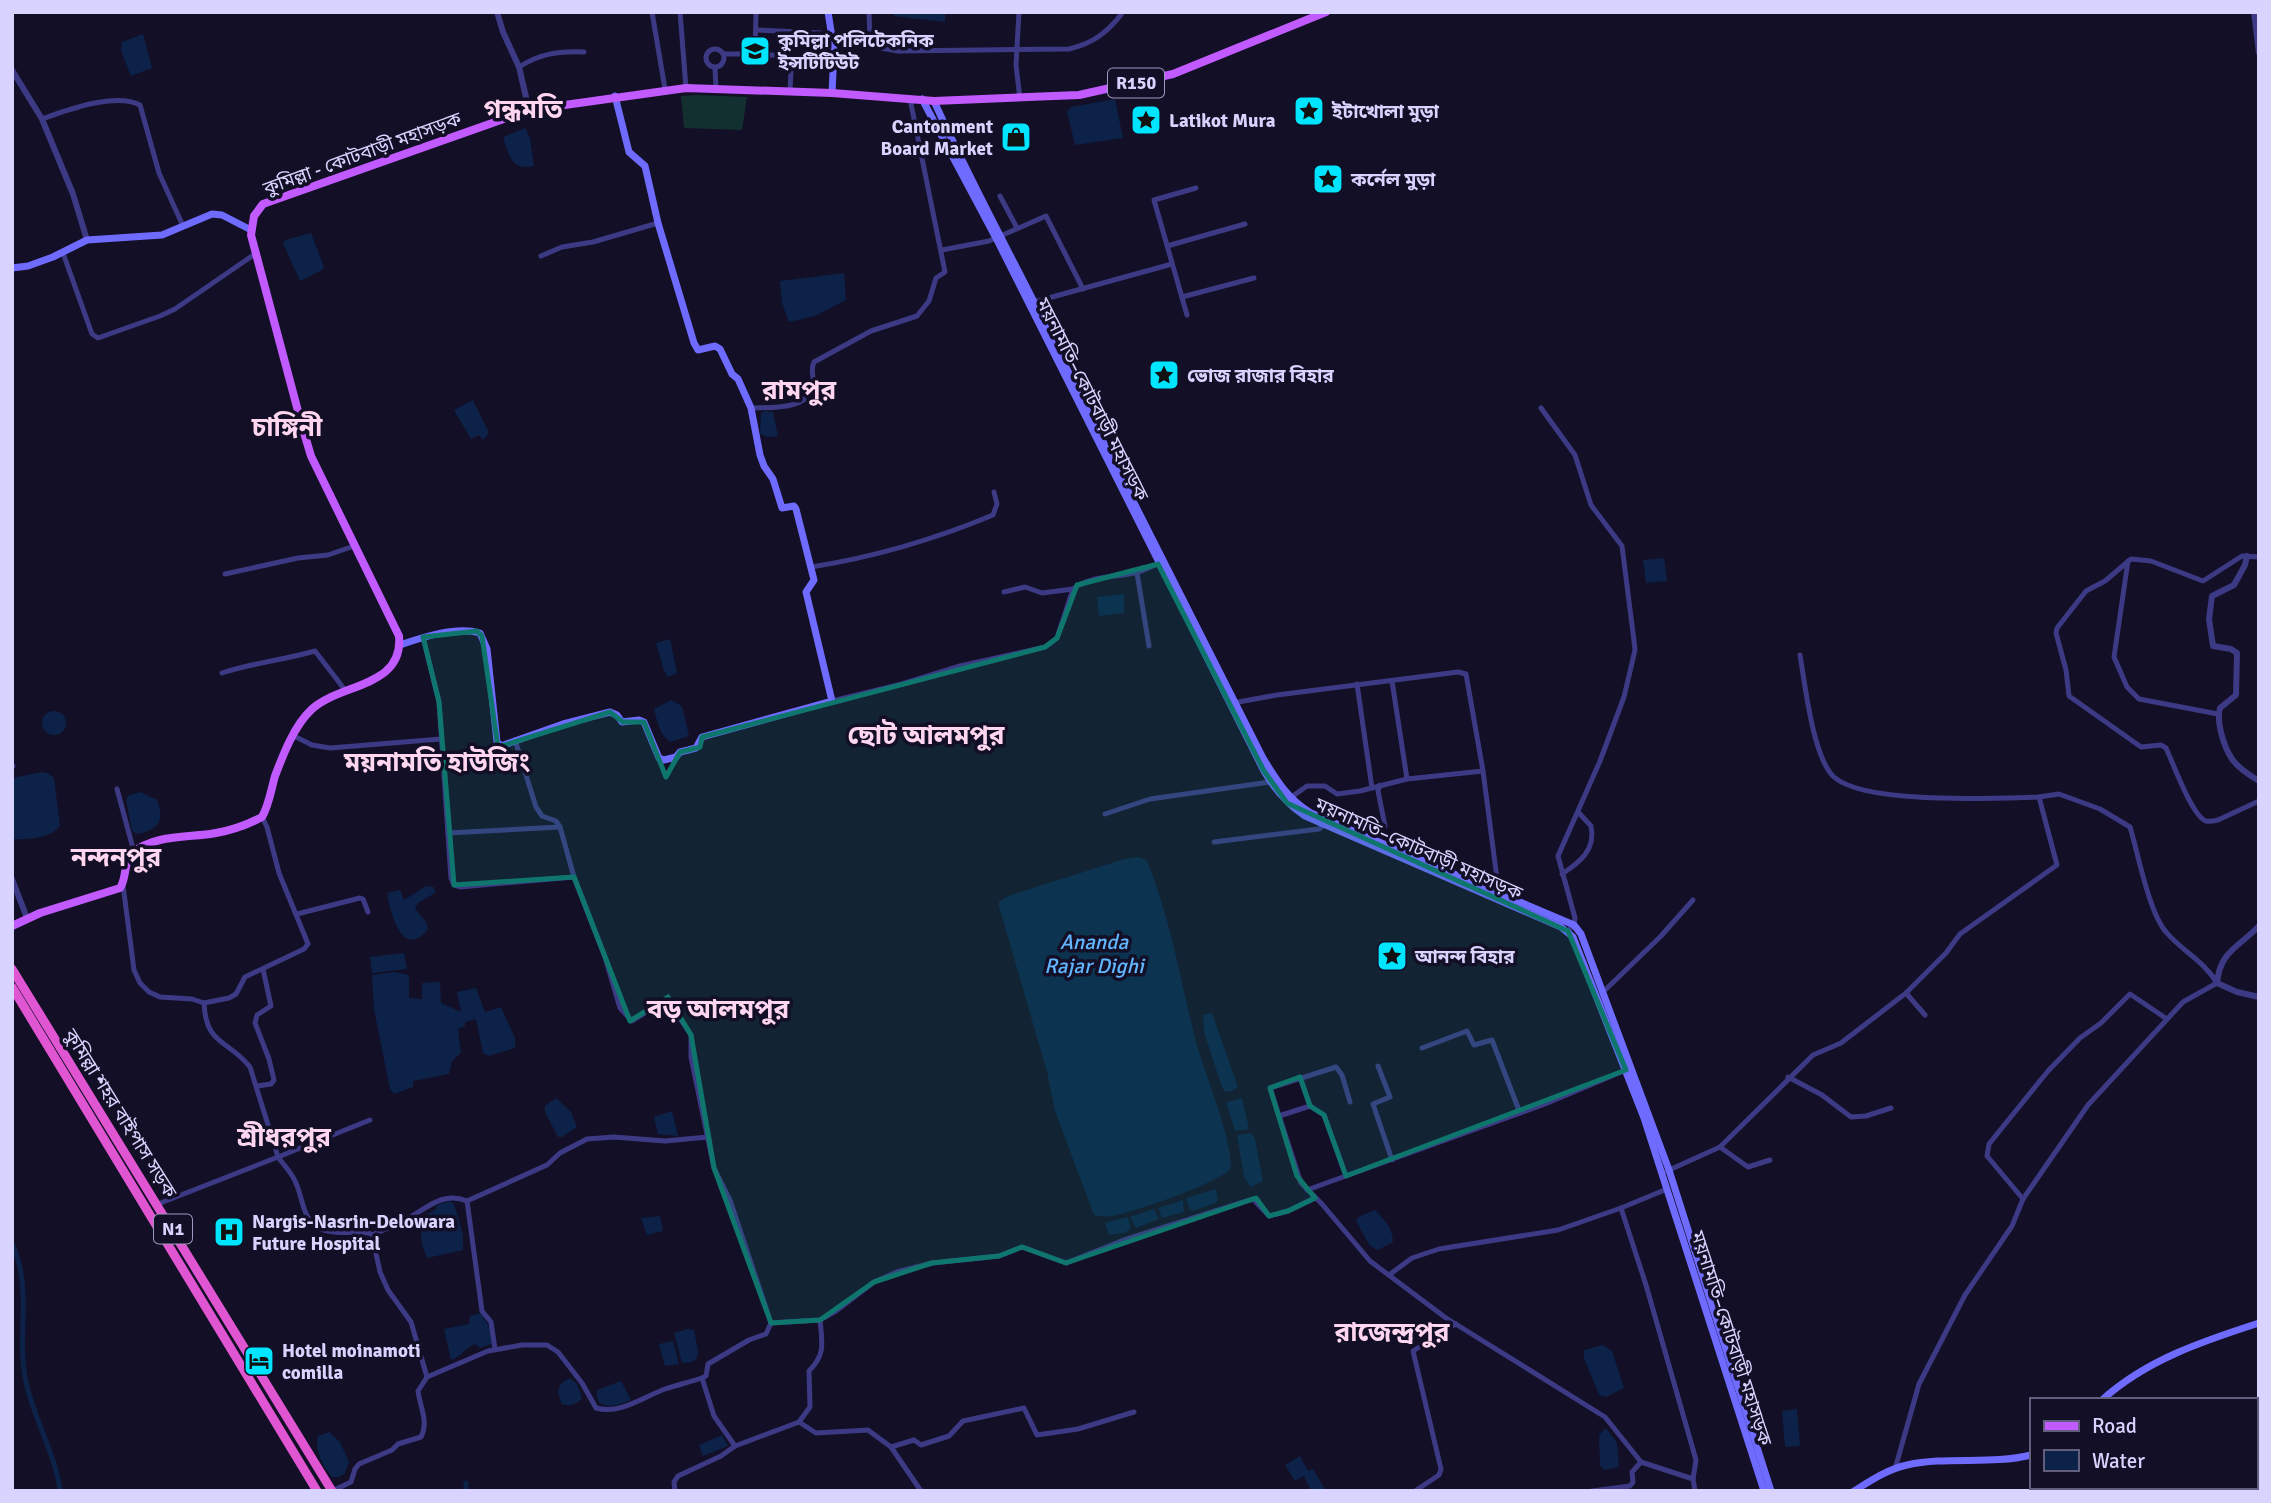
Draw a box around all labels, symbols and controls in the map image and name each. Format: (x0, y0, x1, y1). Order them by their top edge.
place label: কুমিল্লা পলিটেকনিক ইন্সটিটিউট (777, 29, 934, 75)
school or university icon: কুমিল্লা পলিটেকনিক ইন্সটিটিউট (738, 34, 772, 68)
road number: R150 (1108, 68, 1164, 98)
district label: গন্ধমতি (483, 93, 563, 126)
place icon: ইটাখোলা মুড়া (1292, 94, 1326, 128)
place label: ইটাখোলা মুড়া (1331, 100, 1440, 124)
place icon: Latikot Mura (1129, 103, 1163, 137)
street label: কুমিল্লা - কোটবাড়ী মহাসড়ক (259, 107, 465, 201)
place label: Latikot Mura (1169, 109, 1276, 133)
place label: Cantonment Board Market (881, 115, 993, 161)
shop icon: Cantonment Board Market (999, 120, 1033, 154)
place icon: কর্নেল মুড়া (1311, 162, 1345, 196)
place label: কর্নেল মুড়া (1350, 168, 1436, 192)
street label: ময়নামতি–কোটবাড়ী মহাসড়ক (1030, 293, 1154, 506)
place icon: ভোজ রাজার বিহার (1147, 358, 1181, 392)
place label: ভোজ রাজার বিহার (1187, 364, 1334, 388)
district label: রামপুর (761, 375, 836, 407)
district label: চাঙ্গিনী (251, 411, 323, 444)
district label: ছোট আলমপুর (848, 719, 1005, 752)
district label: ময়নামতি হাউজিং (343, 746, 530, 779)
street label: ময়নামতি–কোটবাড়ী মহাসড়ক (1310, 792, 1527, 906)
district label: নন্দনপুর (70, 842, 161, 874)
water label: Ananda Rajar Dighi (1044, 929, 1146, 979)
place icon: আনন্দ বিহার (1375, 939, 1409, 973)
place label: আনন্দ বিহার (1414, 945, 1515, 969)
district label: বড় আলমপুর (646, 994, 789, 1026)
street label: কুমিল্লা শহর বাইপাস সড়ক (58, 1024, 182, 1203)
district label: শ্রীধরপুর (236, 1121, 331, 1154)
place label: Nargis-Nasrin-Delowara Future Hospital (252, 1210, 455, 1256)
road number: N1 (154, 1214, 192, 1244)
hospital icon: Nargis-Nasrin-Delowara Future Hospital (212, 1215, 246, 1249)
street label: ময়নামতি–কোটবাড়ী মহাসড়ক (1685, 1227, 1777, 1449)
district label: রাজেন্দ্রপুর (1334, 1317, 1450, 1349)
place label: Hotel moinamoti comilla (282, 1339, 421, 1385)
hotel icon: Hotel moinamoti comilla (242, 1344, 276, 1378)
legend (2030, 1398, 2257, 1489)
text: Road (2092, 1413, 2137, 1439)
text: Water (2092, 1448, 2145, 1474)

